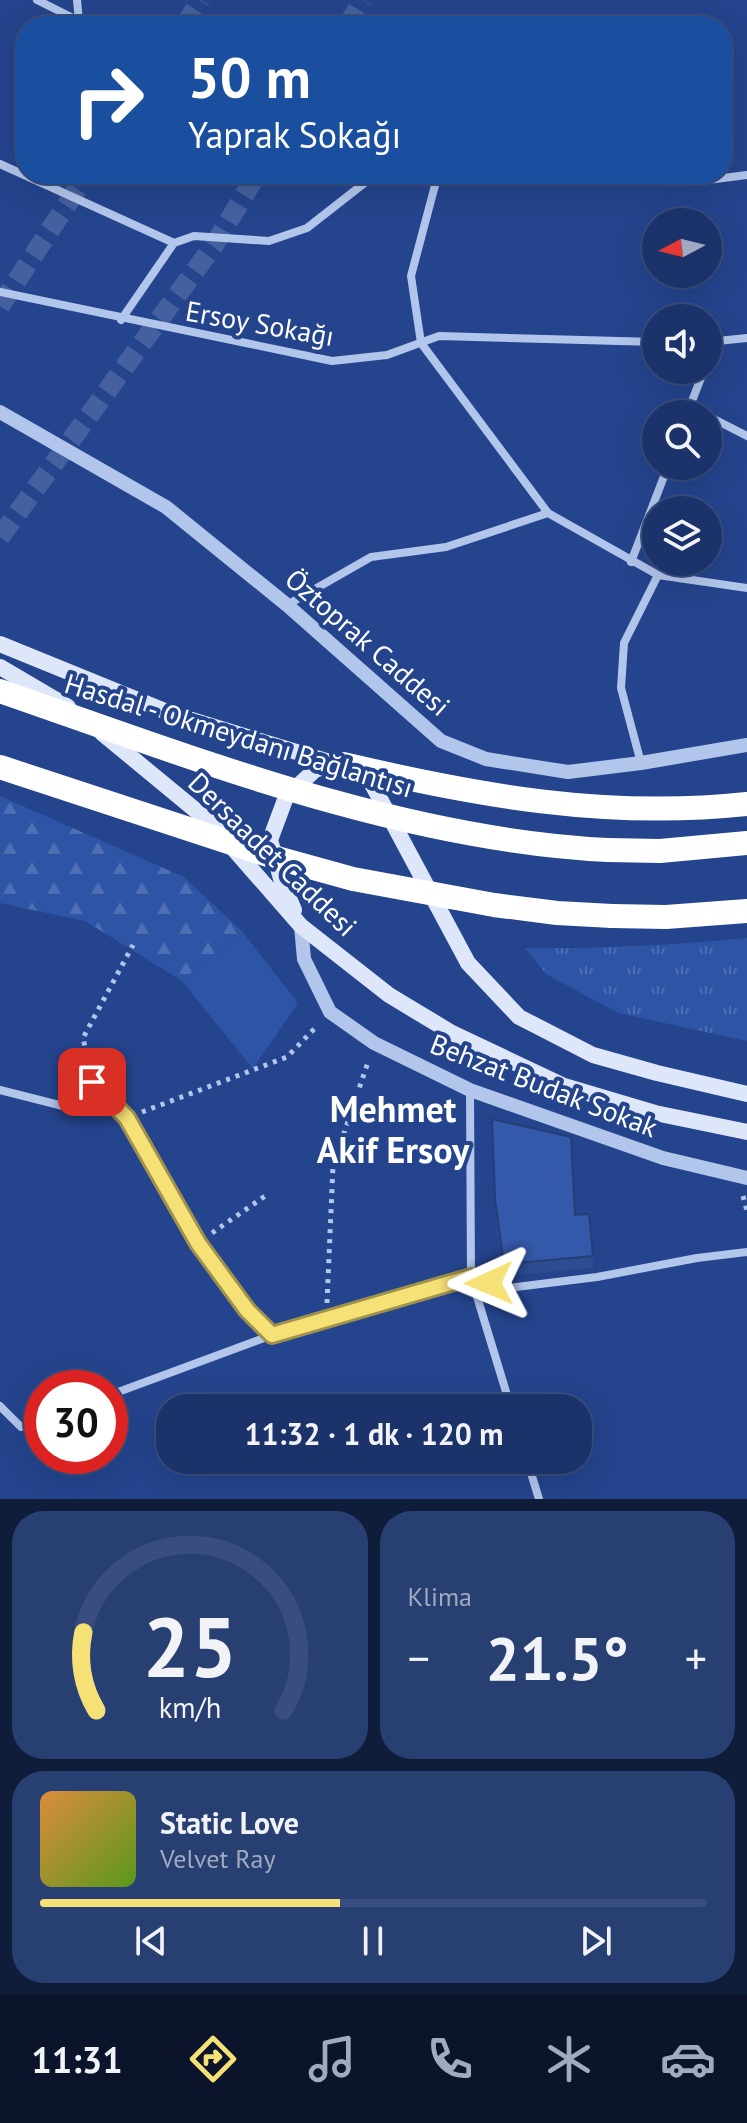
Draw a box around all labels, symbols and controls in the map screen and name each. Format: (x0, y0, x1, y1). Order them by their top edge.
text: 50 m (188, 41, 311, 113)
icon: right (56, 48, 160, 152)
text: Yaprak Sokağı (188, 111, 401, 158)
north arrow (642, 208, 722, 288)
map controls (642, 208, 722, 576)
street label: Ersoy Sokağı (183, 292, 337, 354)
button: sound (642, 304, 722, 384)
button: search (642, 400, 722, 480)
button: layers (642, 496, 722, 576)
street label: Öztoprak Caddesi (278, 560, 458, 724)
street label: Hasdal - Okmeydanı Bağlantısı (60, 664, 418, 806)
street label: Dersaadet Caddesi (181, 764, 365, 944)
street label: Behzat Budak Sokak (425, 1025, 663, 1146)
pin (58, 1048, 126, 1116)
icon: arrive (70, 1060, 114, 1104)
district label: Mehmet Akif Ersoy (317, 1085, 470, 1173)
position arrow (447, 1241, 531, 1325)
speed limit sign: 30 (24, 1370, 128, 1474)
text: 11:32 · 1 dk · 120 m (244, 1414, 504, 1453)
text: Klima (408, 1580, 472, 1613)
text: 25 (143, 1592, 237, 1700)
text: 21.5° (486, 1619, 629, 1697)
text: − (408, 1629, 430, 1686)
text: + (685, 1629, 707, 1686)
text: km/h (158, 1689, 221, 1726)
text: Static Love (160, 1803, 299, 1842)
text: Velvet Ray (160, 1842, 276, 1875)
icon: previous (129, 1919, 173, 1963)
icon: pause (351, 1919, 395, 1963)
icon: next (574, 1919, 618, 1963)
icon: directions (185, 2031, 241, 2087)
icon: music (304, 2031, 360, 2087)
icon: phone (422, 2031, 478, 2087)
icon: climate (541, 2031, 597, 2087)
icon: car (660, 2031, 716, 2087)
text: 11:31 (31, 2036, 123, 2083)

